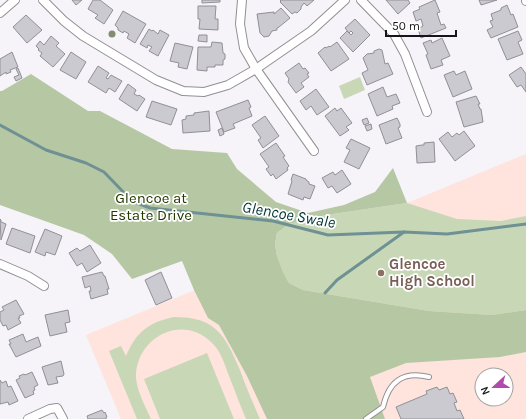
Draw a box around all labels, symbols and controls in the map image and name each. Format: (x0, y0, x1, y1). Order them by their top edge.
scale bar (386, 12, 456, 38)
text: 50 m (392, 19, 420, 33)
park label: Glencoe at Estate Drive (110, 189, 192, 224)
water label: Glencoe Swale (241, 197, 337, 232)
place label: Glencoe High School (389, 255, 475, 290)
marker: Glencoe High School (376, 268, 386, 278)
north arrow (474, 367, 514, 407)
text: N (478, 384, 493, 397)

